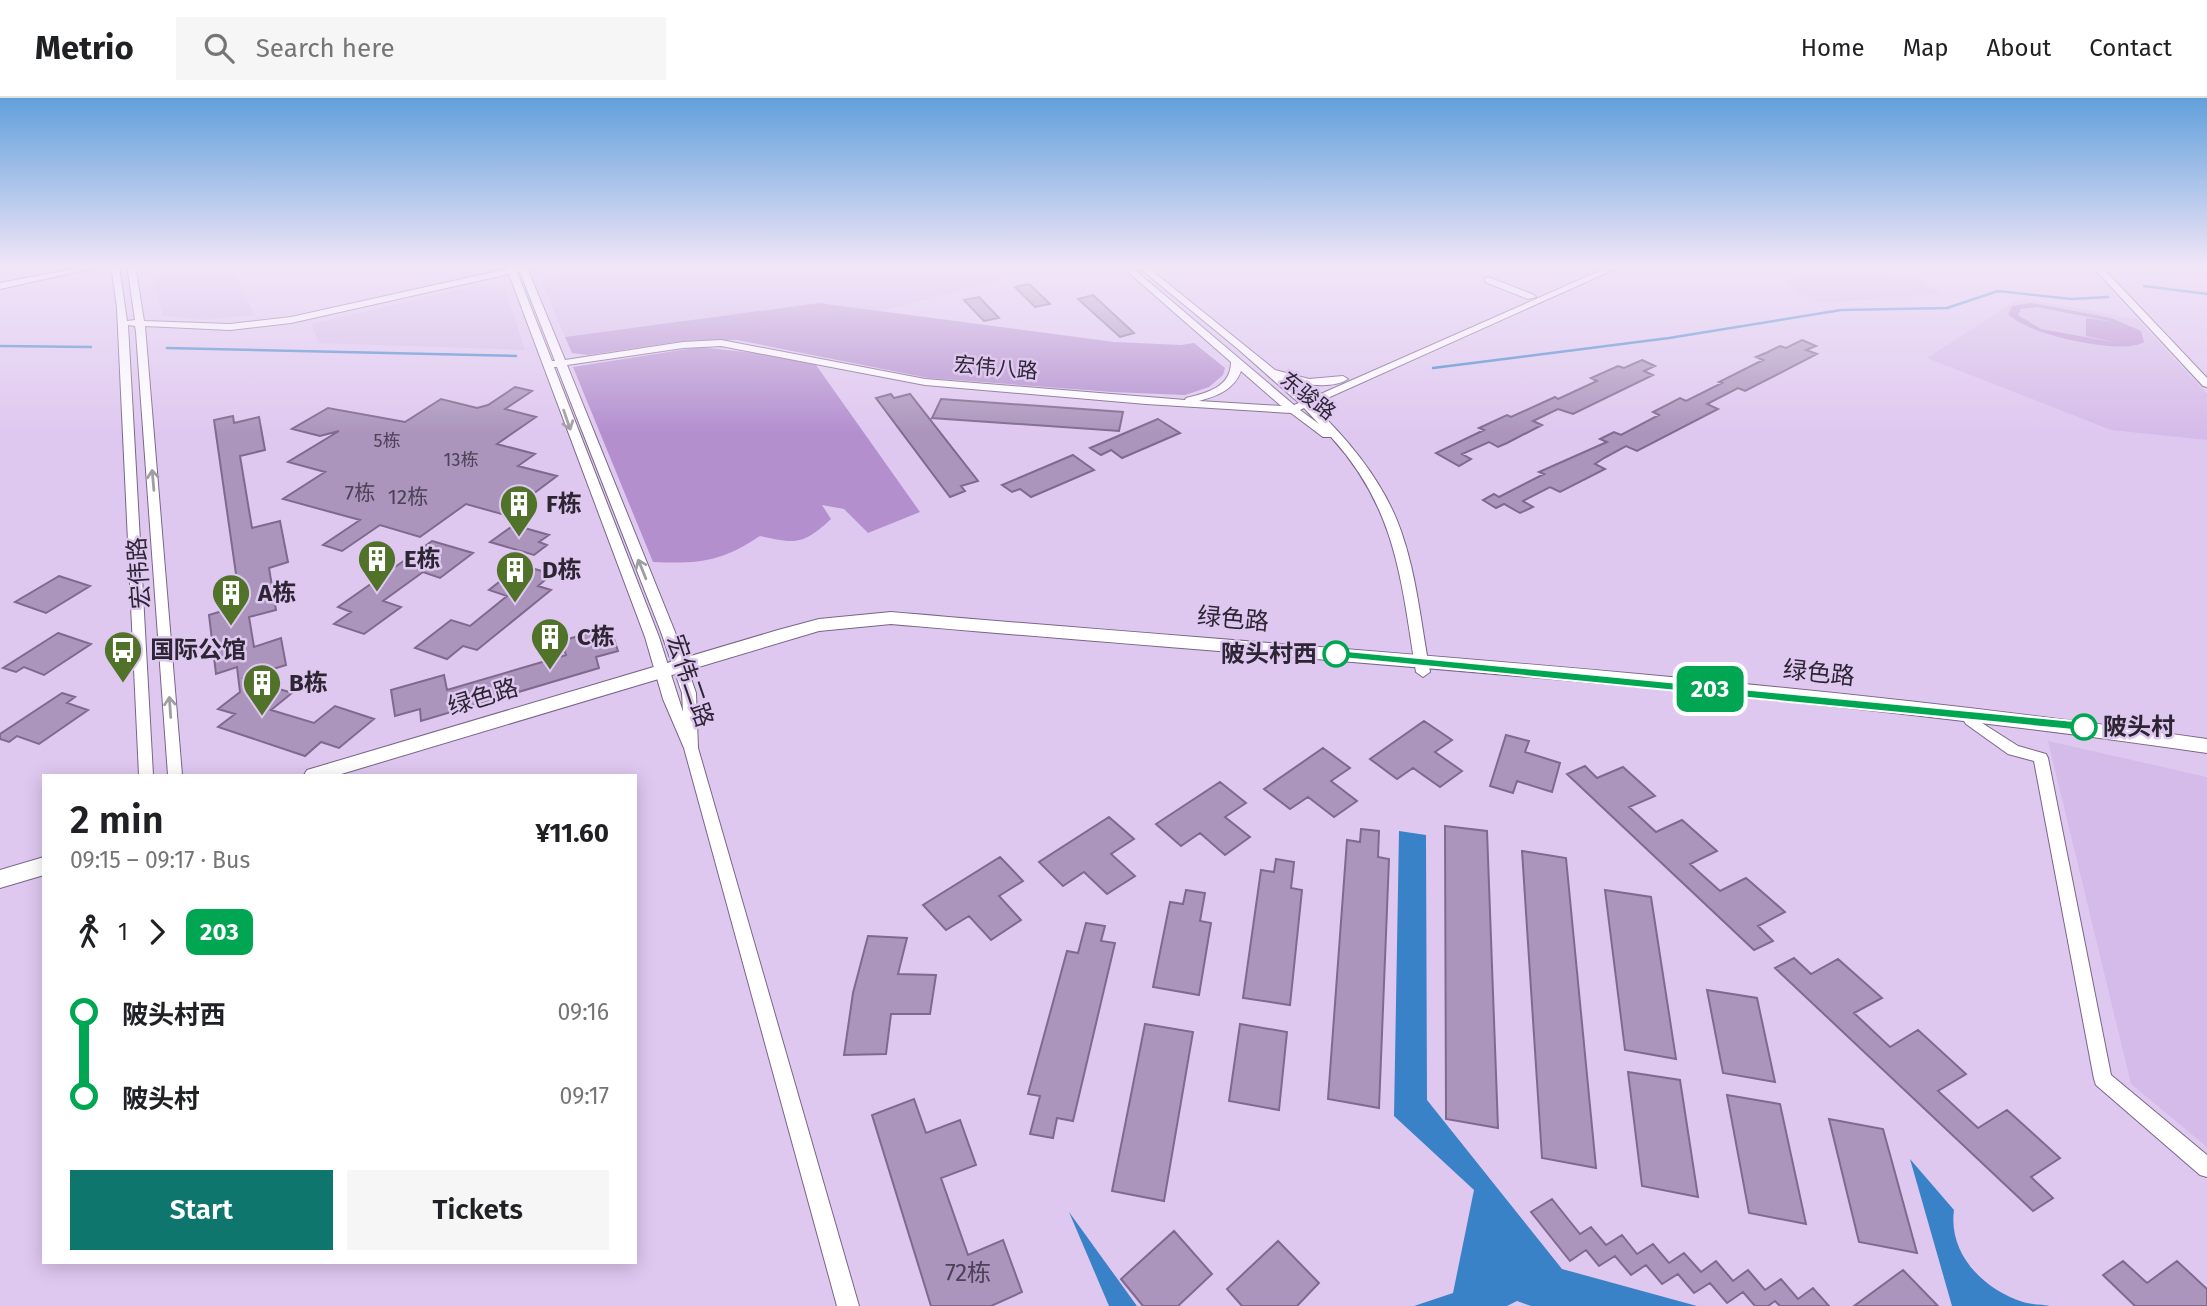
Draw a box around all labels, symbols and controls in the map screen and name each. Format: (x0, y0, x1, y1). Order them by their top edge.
search box (176, 17, 666, 80)
text: Metrio (35, 28, 134, 68)
icon: search (200, 29, 238, 67)
text: Search here (256, 33, 395, 64)
text: Home (1801, 34, 1865, 62)
text: Map (1903, 34, 1949, 62)
text: About (1987, 34, 2051, 62)
text: Contact (2089, 34, 2172, 62)
street label: 宏伟八路 (953, 351, 1039, 385)
street label: 东骏路 (1275, 366, 1341, 426)
one-way arrow (562, 408, 575, 430)
house number: 5栋 (373, 430, 401, 452)
house number: 13栋 (444, 449, 478, 471)
one-way arrow (146, 469, 159, 492)
house number: 7栋 (345, 480, 375, 506)
building icon: F栋 (498, 483, 540, 538)
house number: 12栋 (388, 484, 428, 510)
place label: F栋 (546, 490, 582, 518)
street label: 宏伟路 (123, 536, 155, 610)
building icon: E栋 (356, 538, 398, 593)
place label: E栋 (404, 545, 441, 573)
building icon: D栋 (494, 549, 536, 604)
place label: D栋 (542, 556, 582, 584)
one-way arrow (635, 559, 648, 580)
building icon: A栋 (210, 572, 252, 627)
place label: A栋 (257, 579, 296, 607)
street label: 绿色路 (1196, 602, 1270, 636)
building icon: C栋 (529, 616, 571, 671)
place label: C栋 (577, 623, 615, 651)
bus stop icon: 国际公馆 (102, 629, 144, 684)
street label: 宏伟二路 (661, 631, 719, 731)
place label: 国际公馆 (150, 636, 246, 664)
place label: 陂头村西 (1221, 640, 1317, 668)
marker: 陂头村西 (1323, 641, 1349, 667)
street label: 绿色路 (1782, 655, 1856, 691)
building icon: B栋 (241, 662, 283, 717)
line badge: 203 (1670, 666, 1750, 712)
place label: B栋 (289, 669, 328, 697)
street label: 绿色路 (444, 673, 522, 721)
text: 203 (1691, 675, 1729, 703)
one-way arrow (163, 696, 176, 719)
place label: 陂头村 (2103, 713, 2175, 741)
marker: 陂头村 (2071, 714, 2097, 740)
text: 2 min (70, 797, 164, 843)
text: ¥11.60 (535, 818, 609, 849)
text: 09:15 – 09:17 · Bus (70, 846, 250, 874)
icon: walk (70, 913, 108, 951)
icon: forward (138, 913, 176, 951)
text: 1 (118, 918, 128, 946)
text: 203 (200, 918, 239, 946)
text: 09:16 (558, 998, 609, 1026)
text: 陂头村西 (122, 1000, 226, 1031)
text: 09:17 (560, 1082, 609, 1110)
text: 陂头村 (122, 1084, 200, 1115)
button: Start (70, 1170, 333, 1250)
button: Tickets (347, 1170, 609, 1250)
house number: 72栋 (945, 1259, 991, 1287)

